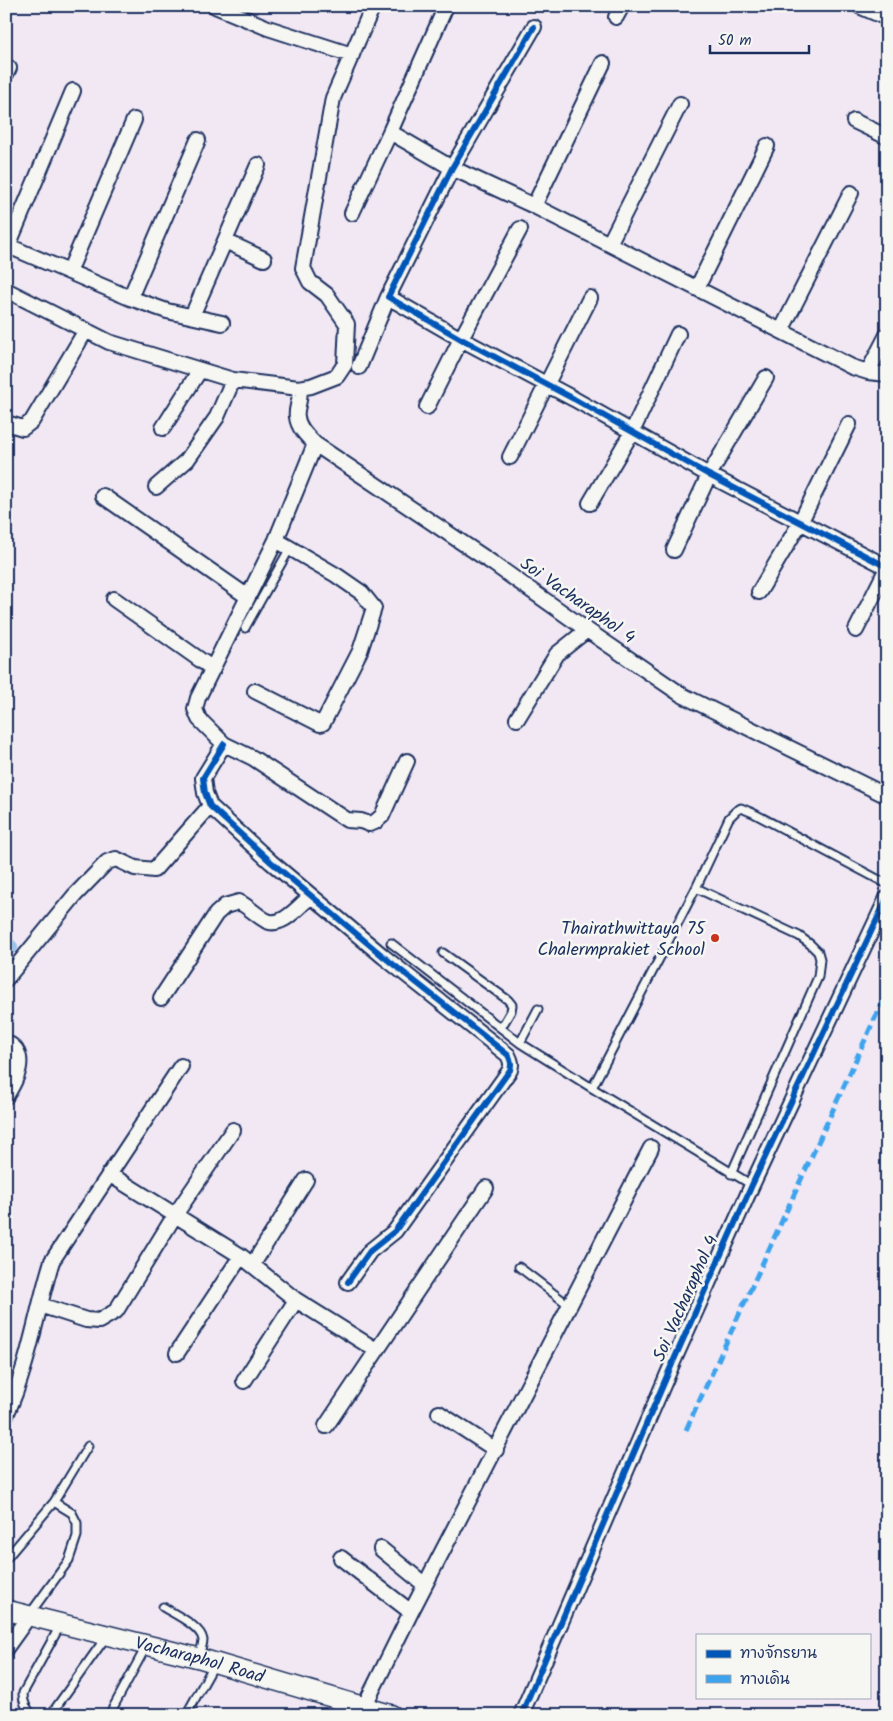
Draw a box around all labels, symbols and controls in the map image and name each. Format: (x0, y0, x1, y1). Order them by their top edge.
scale bar (710, 22, 809, 54)
text: 50 m (718, 29, 752, 53)
street label: Soi Vacharaphol 4 (513, 550, 641, 652)
place label: Thairathwittaya 75 Chalermprakiet School (537, 915, 706, 965)
marker: Thairathwittaya 75 Chalermprakiet School (709, 932, 721, 944)
street label: Soi Vacharaphol 4 (646, 1231, 727, 1366)
street label: Vacharaphol Road (132, 1630, 268, 1693)
legend (696, 1634, 870, 1698)
text: ทางจักรยาน (740, 1642, 817, 1666)
text: ทางเดิน (740, 1668, 790, 1692)

